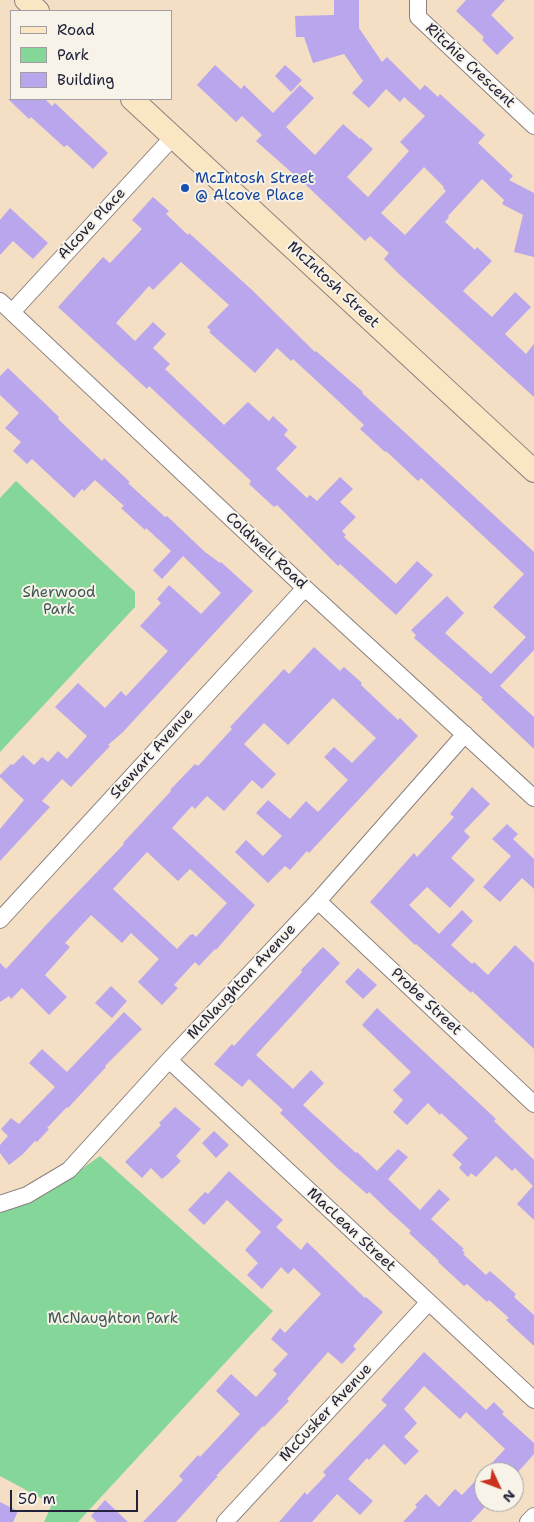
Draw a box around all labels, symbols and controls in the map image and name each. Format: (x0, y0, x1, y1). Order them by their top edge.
legend (10, 10, 172, 100)
text: Road (57, 20, 95, 40)
street label: Ritchie Crescent (421, 20, 519, 112)
text: Park (57, 45, 89, 65)
text: Building (57, 70, 114, 90)
place label: McIntosh Street @ Alcove Place (195, 170, 314, 205)
marker: McIntosh Street @ Alcove Place (179, 182, 191, 194)
street label: Alcove Place (54, 185, 130, 263)
street label: McIntosh Street (283, 238, 383, 332)
street label: Coldwell Road (222, 509, 310, 593)
park label: Sherwood Park (22, 584, 96, 619)
street label: Stewart Avenue (107, 705, 197, 803)
street label: McNaughton Avenue (184, 921, 300, 1043)
street label: Probe Street (387, 965, 465, 1039)
street label: MacLean Street (303, 1184, 399, 1276)
park label: McNaughton Park (48, 1310, 178, 1328)
street label: McCusker Avenue (276, 1360, 376, 1466)
north arrow (474, 1462, 524, 1512)
scale bar (12, 1480, 140, 1512)
text: N (499, 1486, 520, 1507)
text: 50 m (18, 1489, 56, 1509)

